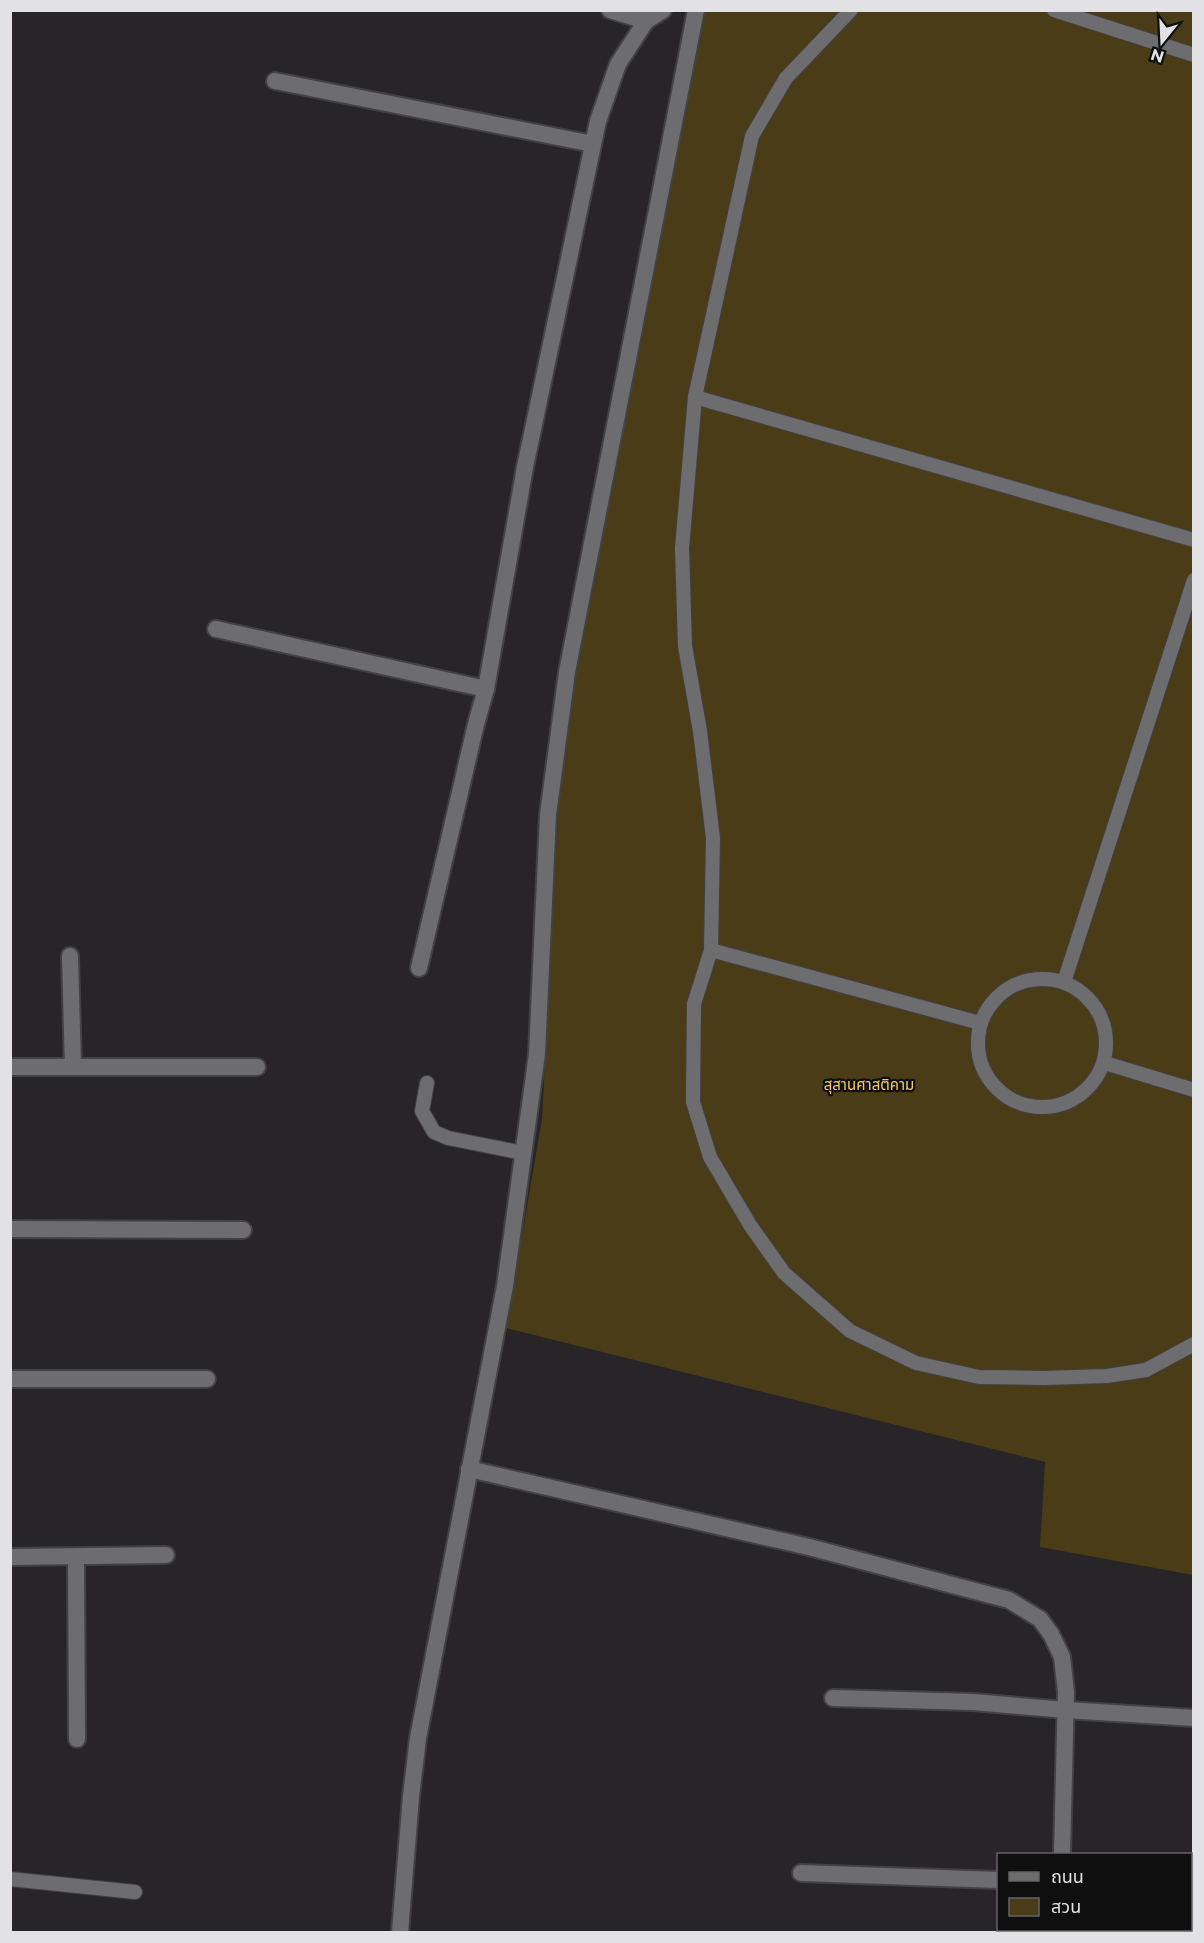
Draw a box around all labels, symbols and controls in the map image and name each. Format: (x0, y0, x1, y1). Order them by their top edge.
north arrow (1132, 12, 1192, 72)
text: N (1148, 45, 1167, 67)
park label: สุสานศาสติคาม (824, 1075, 914, 1094)
legend (997, 1853, 1192, 1931)
text: ถนน (1051, 1866, 1084, 1888)
text: สวน (1051, 1896, 1081, 1918)

